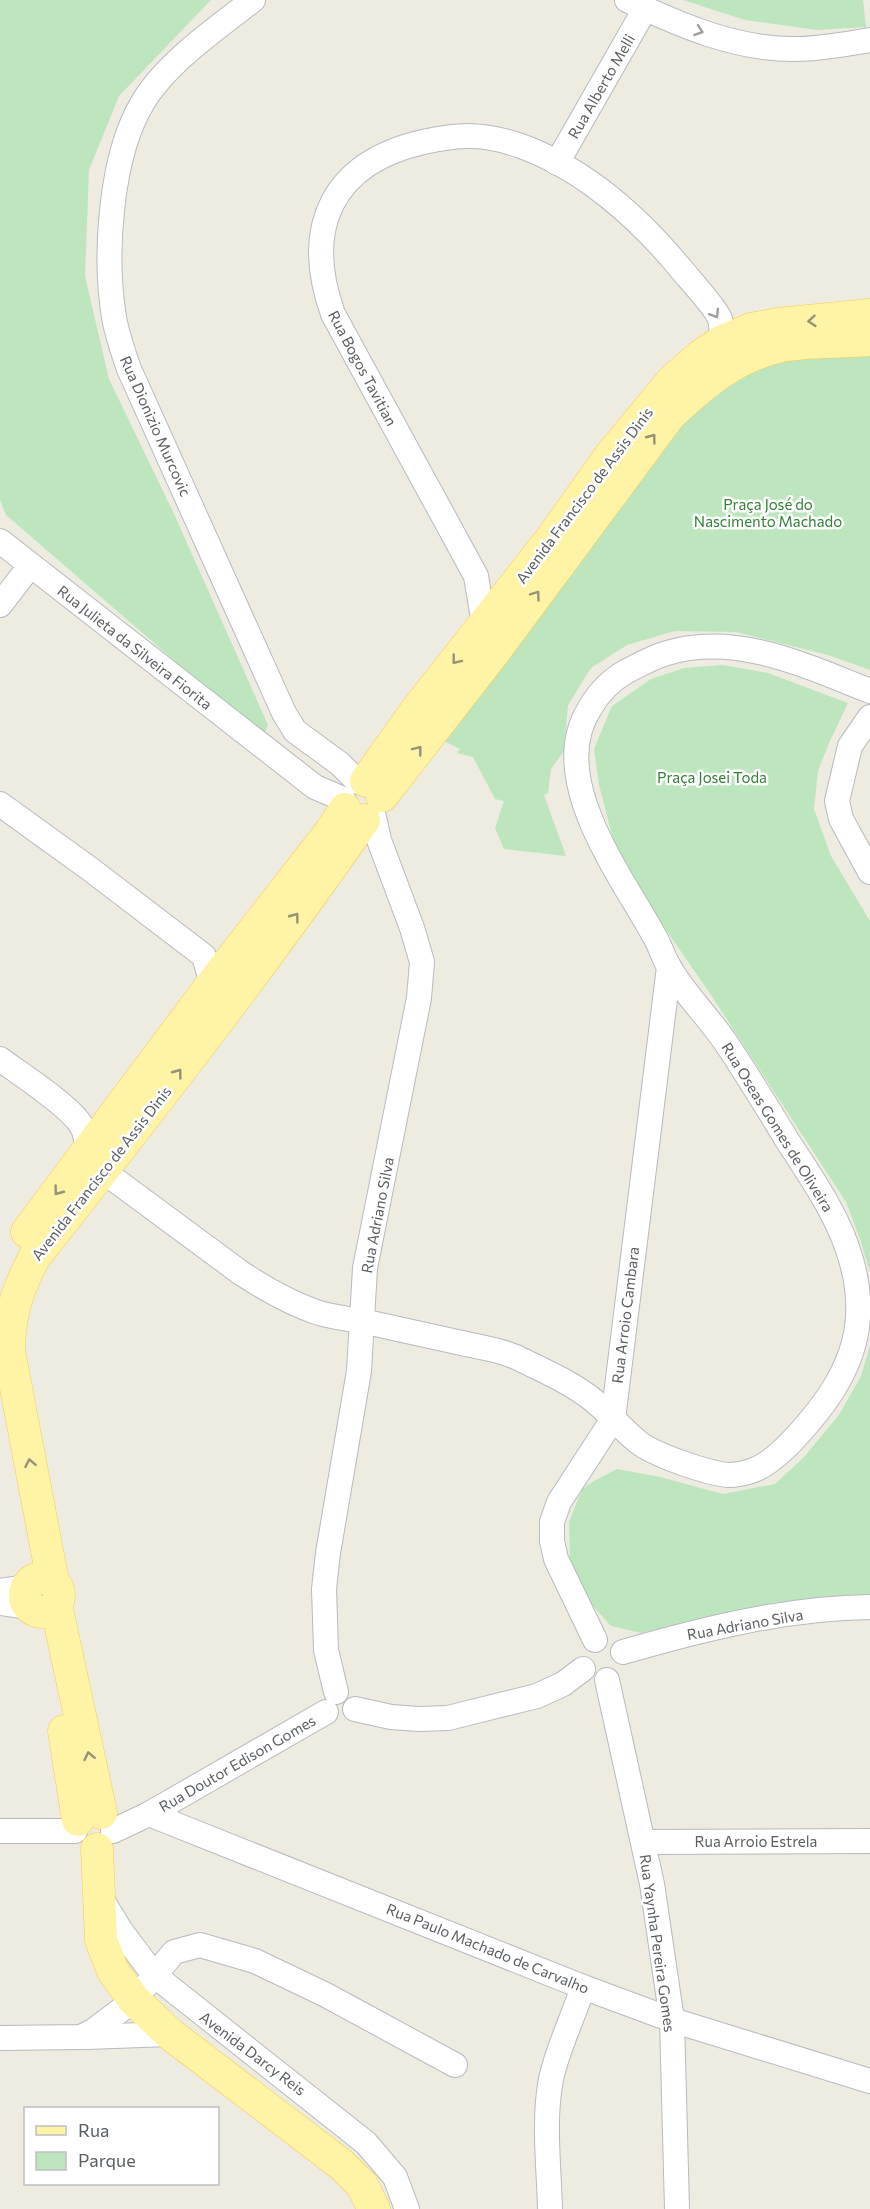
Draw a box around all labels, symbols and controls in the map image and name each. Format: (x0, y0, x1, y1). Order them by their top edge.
one-way arrow (693, 23, 704, 36)
street label: Rua Alberto Melli (564, 31, 638, 141)
street label: Rua Bogos Tavitian (325, 307, 401, 429)
one-way arrow (708, 308, 720, 318)
one-way arrow (807, 314, 816, 327)
street label: Rua Dionizio Murcovic (117, 353, 195, 499)
street label: Avenida Francisco de Assis Dinis (512, 403, 656, 587)
one-way arrow (645, 434, 656, 445)
park label: Praça José do Nascimento Machado (694, 495, 842, 530)
street label: Rua Julieta da Silveira Fiorita (54, 581, 216, 713)
one-way arrow (529, 590, 540, 601)
one-way arrow (452, 653, 463, 664)
one-way arrow (410, 746, 421, 757)
park label: Praça Josei Toda (657, 768, 767, 786)
one-way arrow (288, 912, 299, 923)
street label: Rua Oseas Gomes de Oliveira (718, 1039, 838, 1215)
one-way arrow (171, 1068, 182, 1079)
street label: Avenida Francisco de Assis Dinis (27, 1082, 175, 1264)
street label: Rua Adriano Silva (357, 1156, 397, 1274)
one-way arrow (54, 1185, 65, 1196)
street label: Rua Arroio Cambara (608, 1246, 642, 1384)
one-way arrow (24, 1458, 37, 1468)
street label: Rua Adriano Silva (685, 1605, 805, 1643)
street label: Rua Doutor Edison Gomes (156, 1711, 319, 1815)
one-way arrow (83, 1751, 96, 1761)
street label: Rua Arroio Estrela (695, 1832, 817, 1850)
street label: Rua Yaynha Pereira Gomes (637, 1853, 679, 2033)
street label: Rua Paulo Machado de Carvalho (384, 1899, 592, 1997)
street label: Avenida Darcy Reis (197, 2007, 310, 2099)
legend (24, 2107, 219, 2185)
text: Rua (78, 2119, 109, 2141)
text: Parque (78, 2149, 136, 2171)

